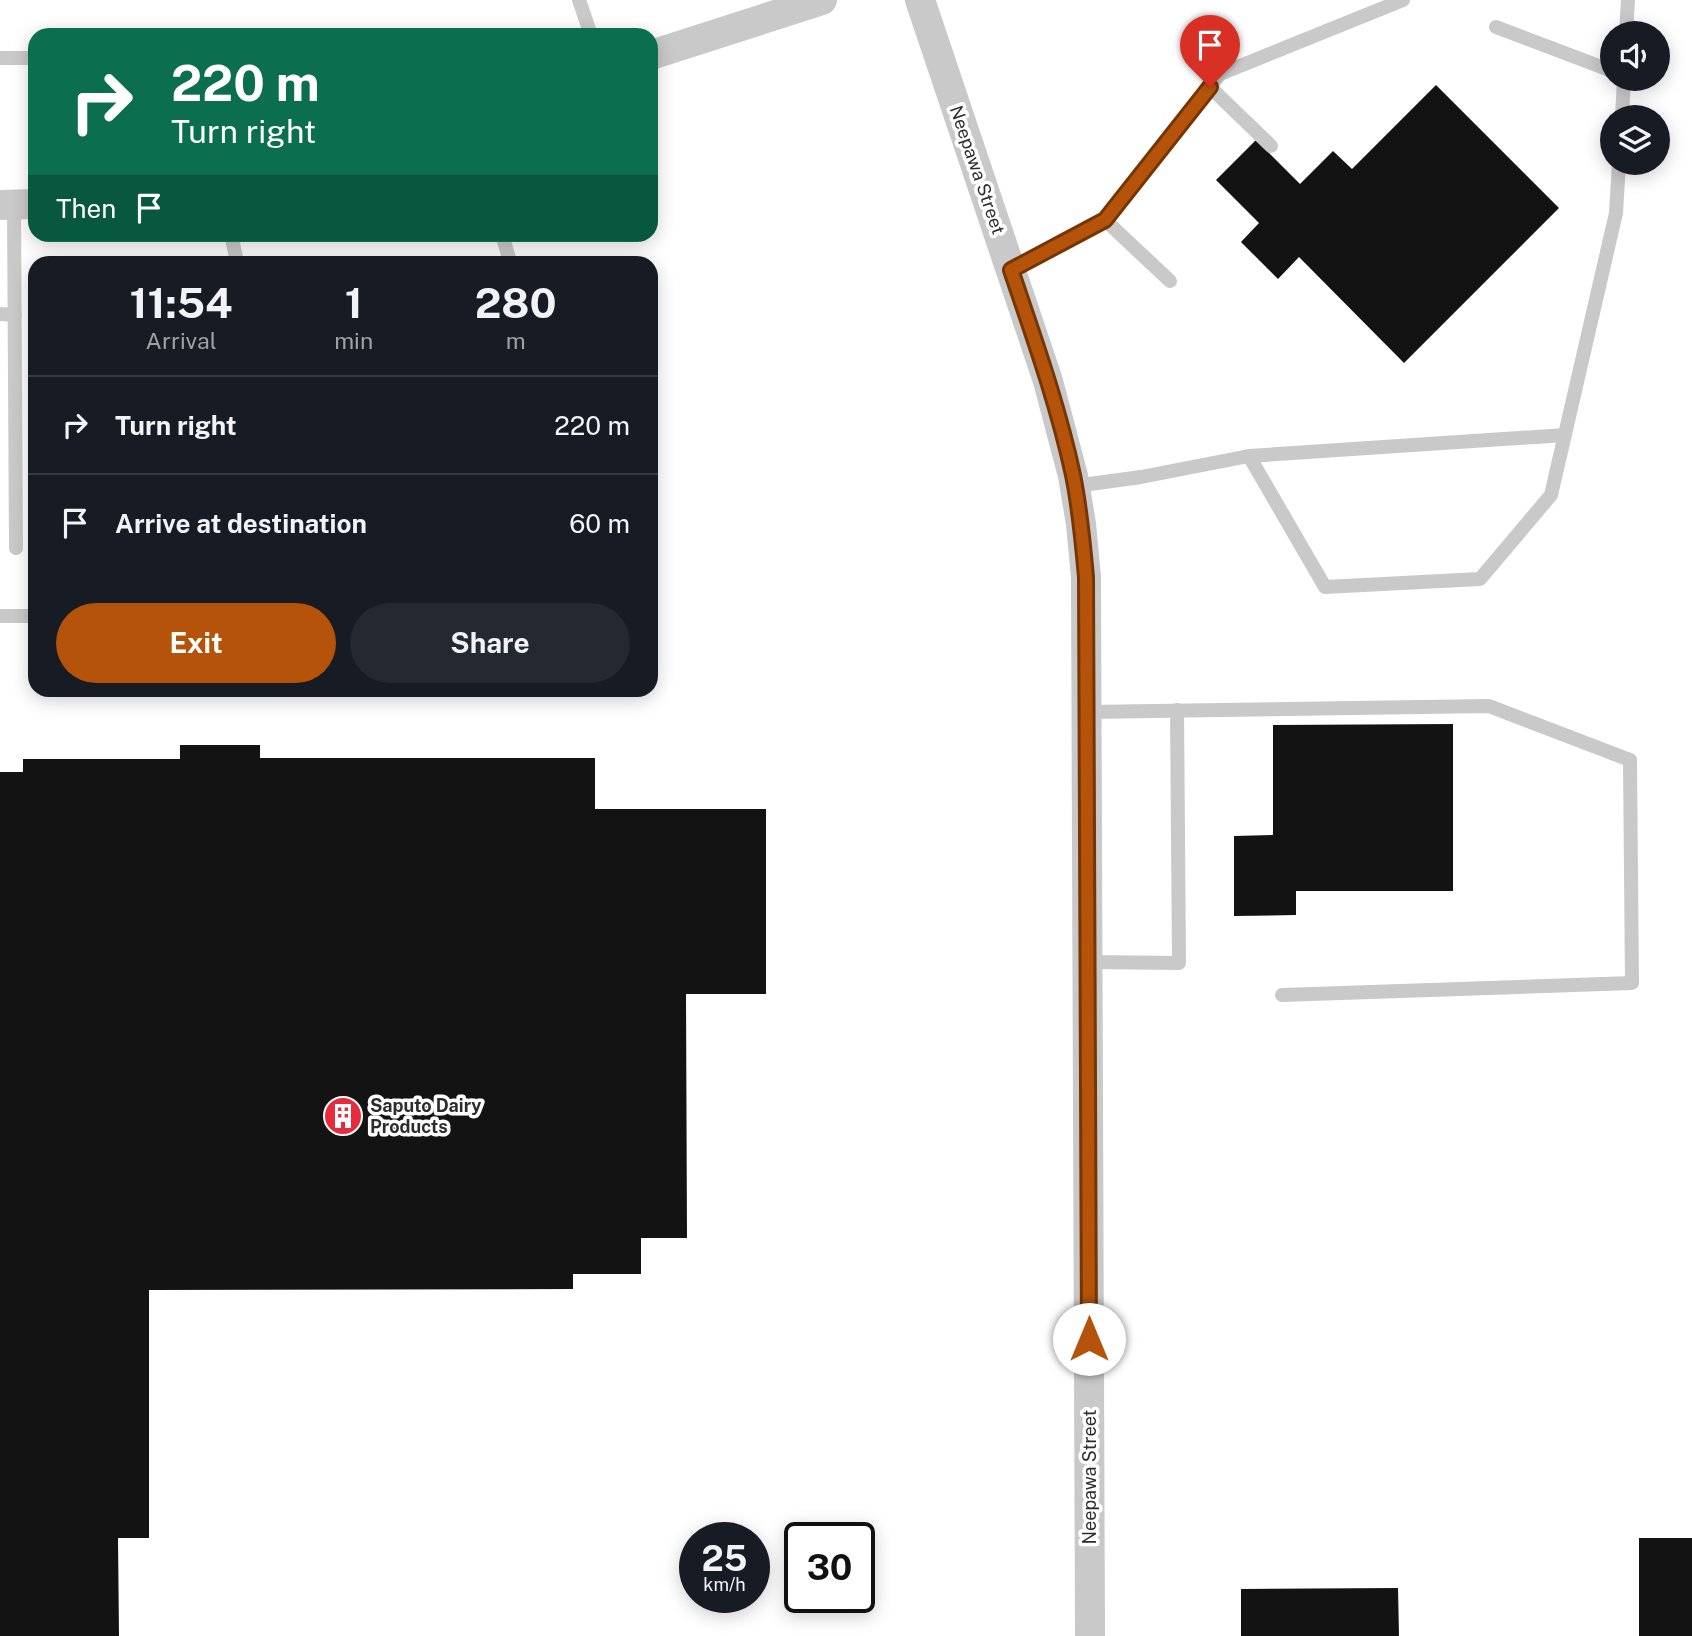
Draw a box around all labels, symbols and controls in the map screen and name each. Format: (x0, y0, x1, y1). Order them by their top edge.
pin (1180, 15, 1240, 87)
map controls (1600, 21, 1670, 175)
button: sound (1600, 21, 1670, 91)
icon: arrive (1191, 26, 1229, 64)
text: 220 m (171, 54, 320, 112)
icon: right (56, 56, 147, 147)
street label: Neepawa Street (946, 103, 1009, 237)
button: layers (1600, 105, 1670, 175)
text: Turn right (171, 113, 316, 150)
icon: arrive (130, 189, 168, 227)
text: Then (56, 193, 116, 224)
text: 11:54 (130, 278, 233, 327)
text: 1 (345, 278, 363, 327)
text: 280 (475, 278, 557, 327)
text: Arrival (146, 327, 217, 354)
text: min (334, 327, 373, 354)
text: m (506, 327, 526, 354)
icon: right (56, 406, 94, 444)
text: Turn right (115, 410, 237, 441)
text: 220 m (554, 410, 630, 441)
icon: arrive (56, 504, 94, 542)
text: Arrive at destination (115, 508, 367, 539)
text: 60 m (569, 508, 630, 539)
button: Exit (56, 603, 336, 683)
button: Share (350, 603, 630, 683)
building icon: Saputo Dairy Products (322, 1095, 364, 1137)
place label: Saputo Dairy Products (370, 1095, 481, 1137)
position arrow (1052, 1302, 1126, 1376)
street label: Neepawa Street (1079, 1410, 1100, 1544)
speed limit sign: 30 (784, 1522, 875, 1613)
text: 25 (702, 1538, 747, 1579)
text: km/h (703, 1574, 746, 1595)

